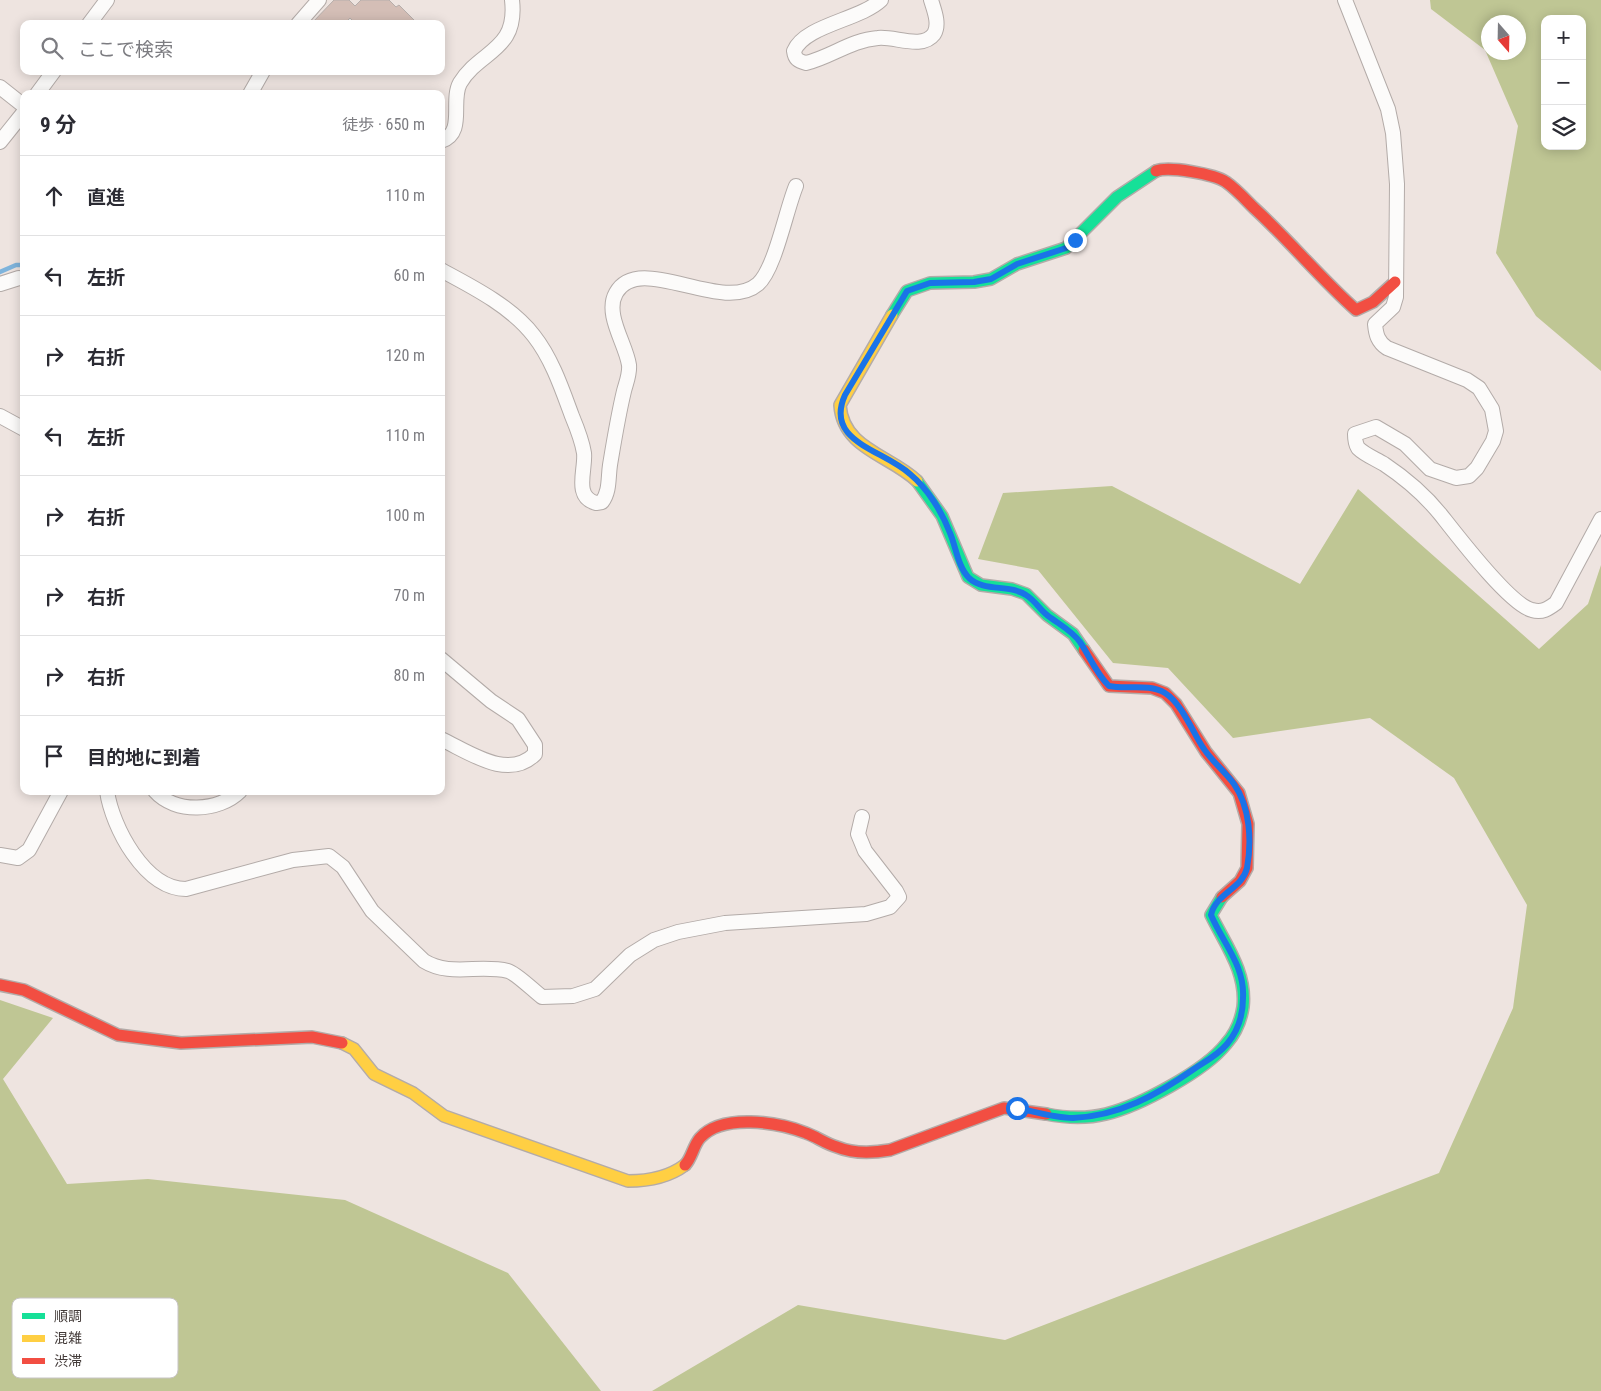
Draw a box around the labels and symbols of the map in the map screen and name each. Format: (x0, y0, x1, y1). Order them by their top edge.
north arrow (1481, 15, 1526, 60)
route end (1064, 229, 1087, 252)
route start (1006, 1097, 1029, 1120)
legend (12, 1298, 178, 1378)
text: 順調 (54, 1308, 82, 1324)
text: 混雑 (54, 1330, 82, 1346)
text: 渋滞 (54, 1353, 82, 1369)

